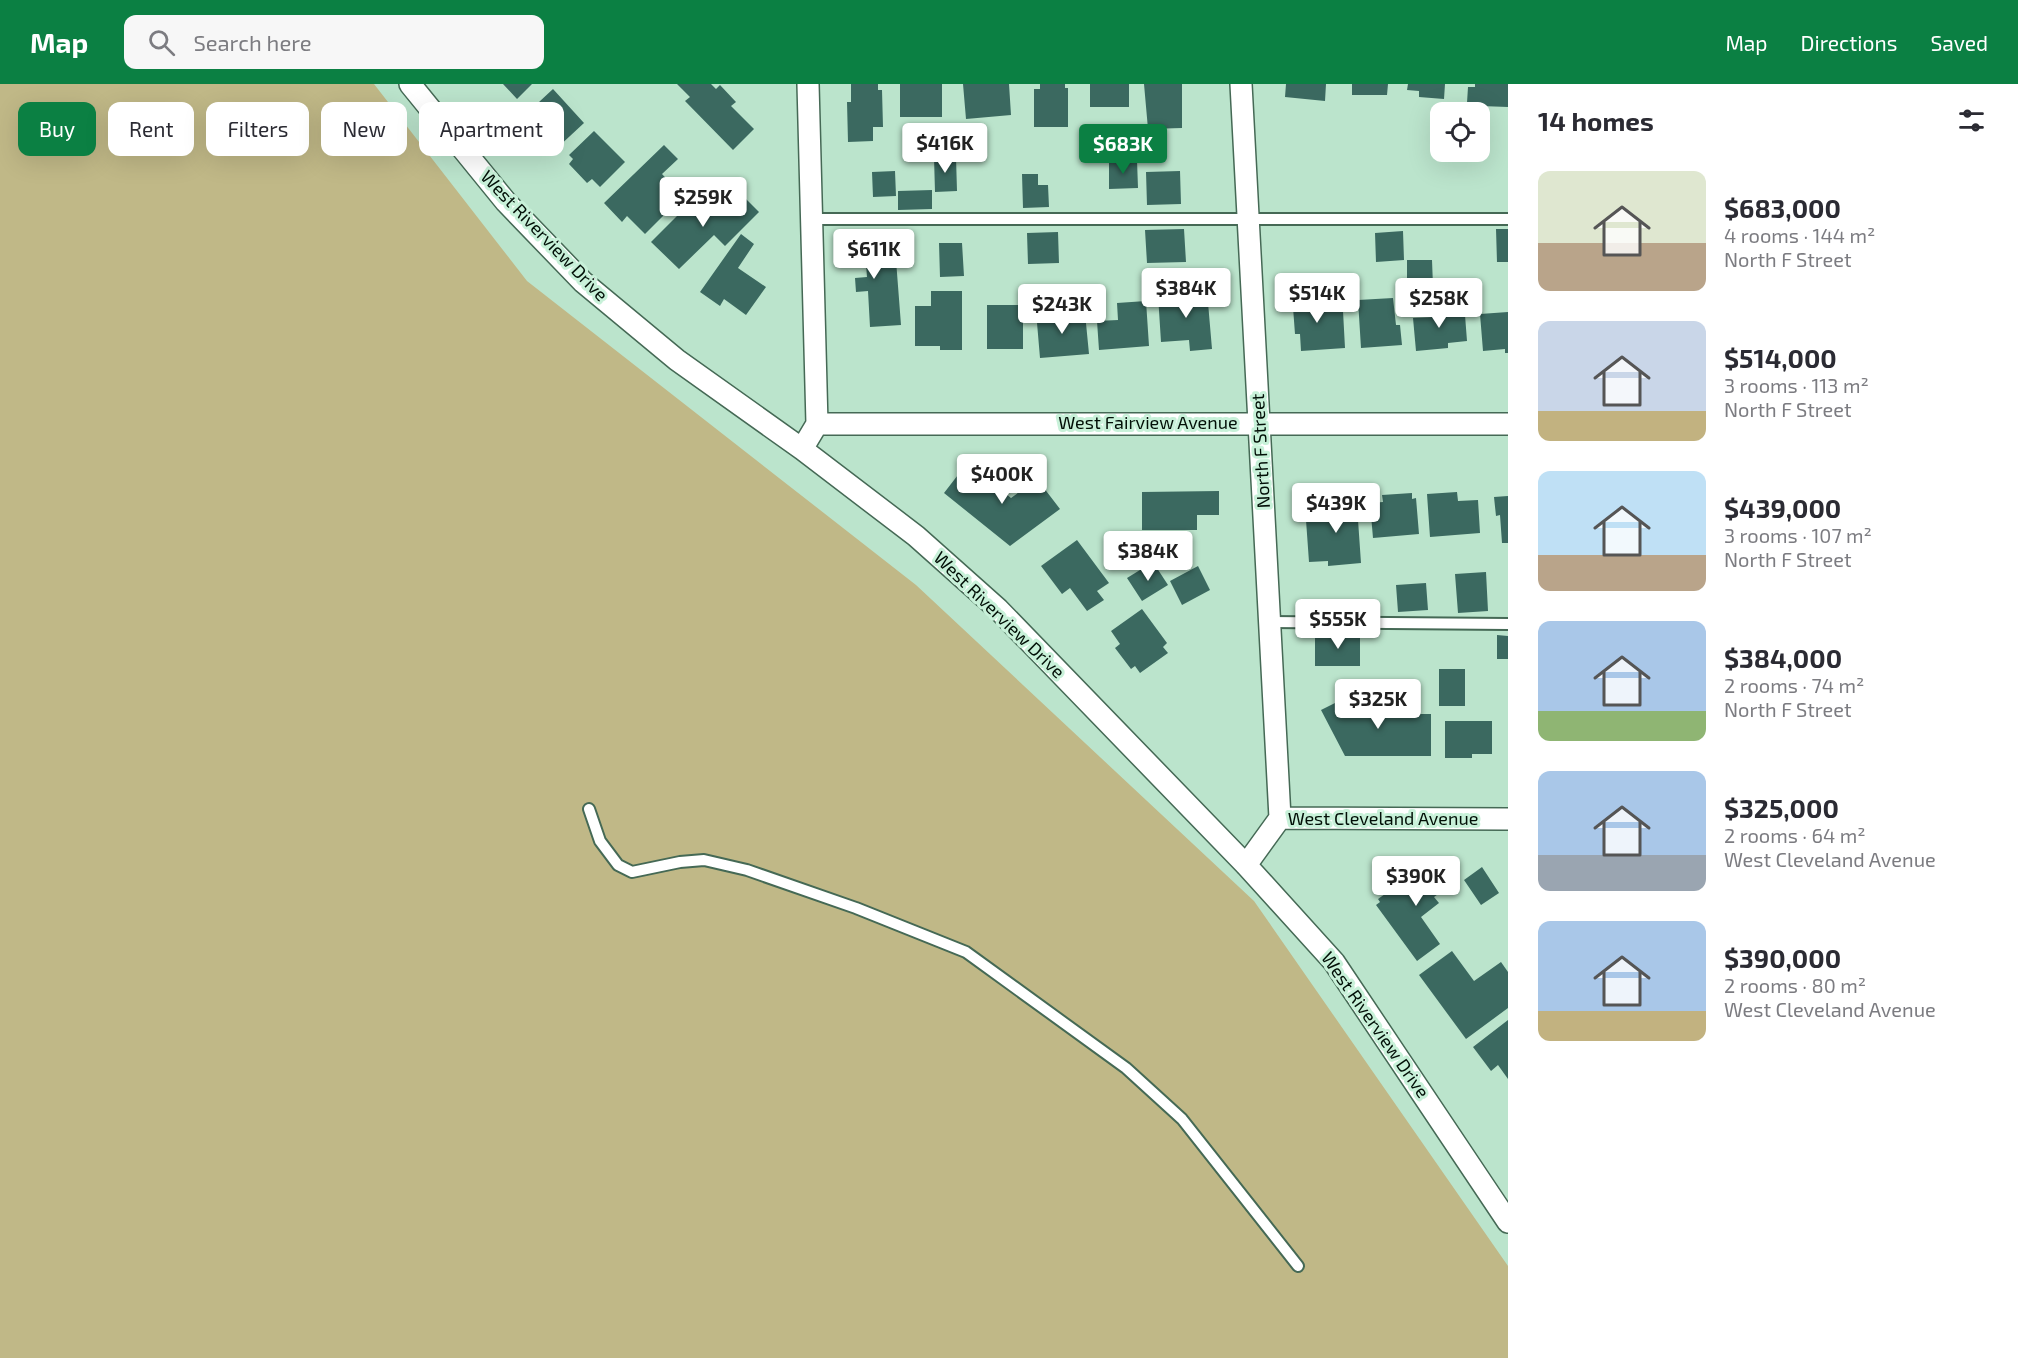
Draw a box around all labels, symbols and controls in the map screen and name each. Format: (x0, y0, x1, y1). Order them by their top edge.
search box (124, 15, 544, 69)
text: Map (30, 25, 88, 59)
icon: search (145, 26, 178, 59)
text: Search here (193, 29, 312, 55)
text: Map (1725, 30, 1768, 55)
text: Directions (1801, 30, 1897, 55)
text: Saved (1930, 30, 1988, 55)
chip: Buy (18, 102, 96, 156)
chip: Rent (108, 102, 194, 156)
chip: Filters (206, 102, 309, 156)
chip: New (321, 102, 407, 156)
chip: Apartment (419, 102, 564, 156)
map controls (1430, 102, 1490, 162)
button: locate (1430, 102, 1490, 162)
icon: filters (1955, 104, 1988, 137)
text: 14 homes (1538, 105, 1654, 136)
pin: $416K (903, 123, 987, 174)
pin: $683K (1081, 124, 1165, 175)
text: $416K (916, 130, 974, 154)
text: $683K (1093, 131, 1153, 155)
street label: West Riverview Drive (477, 165, 613, 305)
pin: $259K (661, 177, 745, 228)
text: $259K (674, 184, 732, 208)
text: $683,000 (1724, 192, 1841, 223)
icon: home (1586, 195, 1658, 267)
text: 4 rooms · 144 m² (1724, 223, 1875, 247)
pin: $611K (832, 229, 916, 280)
text: $611K (847, 236, 901, 260)
text: North F Street (1724, 247, 1852, 271)
pin: $384K (1144, 268, 1228, 319)
pin: $514K (1275, 273, 1359, 324)
text: $384K (1156, 275, 1216, 299)
pin: $258K (1397, 278, 1481, 329)
text: $514K (1289, 280, 1345, 304)
pin: $243K (1020, 284, 1104, 335)
text: $258K (1409, 285, 1469, 309)
text: $243K (1032, 291, 1092, 315)
text: $514,000 (1724, 342, 1837, 373)
icon: home (1586, 345, 1658, 417)
text: 3 rooms · 113 m² (1724, 373, 1869, 397)
street label: North F Street (1246, 393, 1274, 509)
text: North F Street (1724, 397, 1852, 421)
street label: West Fairview Avenue (1058, 411, 1238, 433)
pin: $400K (960, 454, 1044, 505)
text: $400K (971, 461, 1033, 485)
pin: $439K (1294, 483, 1378, 534)
text: $439K (1306, 490, 1366, 514)
text: $439,000 (1724, 492, 1841, 523)
icon: home (1586, 495, 1658, 567)
text: 3 rooms · 107 m² (1724, 523, 1872, 547)
pin: $384K (1106, 531, 1190, 582)
text: $384K (1118, 538, 1178, 562)
street label: West Riverview Drive (930, 546, 1070, 682)
text: North F Street (1724, 547, 1852, 571)
pin: $555K (1296, 599, 1380, 650)
text: $555K (1309, 606, 1367, 630)
text: $384,000 (1724, 642, 1842, 673)
icon: home (1586, 645, 1658, 717)
text: 2 rooms · 74 m² (1724, 673, 1864, 697)
pin: $325K (1336, 679, 1420, 730)
text: $325K (1349, 686, 1407, 710)
text: North F Street (1724, 697, 1852, 721)
text: $325,000 (1724, 792, 1839, 823)
icon: home (1586, 795, 1658, 867)
street label: West Cleveland Avenue (1288, 807, 1478, 829)
text: 2 rooms · 64 m² (1724, 823, 1866, 847)
text: West Cleveland Avenue (1724, 847, 1936, 871)
pin: $390K (1374, 856, 1458, 907)
text: $390K (1386, 863, 1446, 887)
text: $390,000 (1724, 942, 1841, 973)
icon: home (1586, 945, 1658, 1017)
street label: West Riverview Drive (1317, 947, 1435, 1102)
text: 2 rooms · 80 m² (1724, 973, 1866, 997)
text: West Cleveland Avenue (1724, 997, 1936, 1021)

